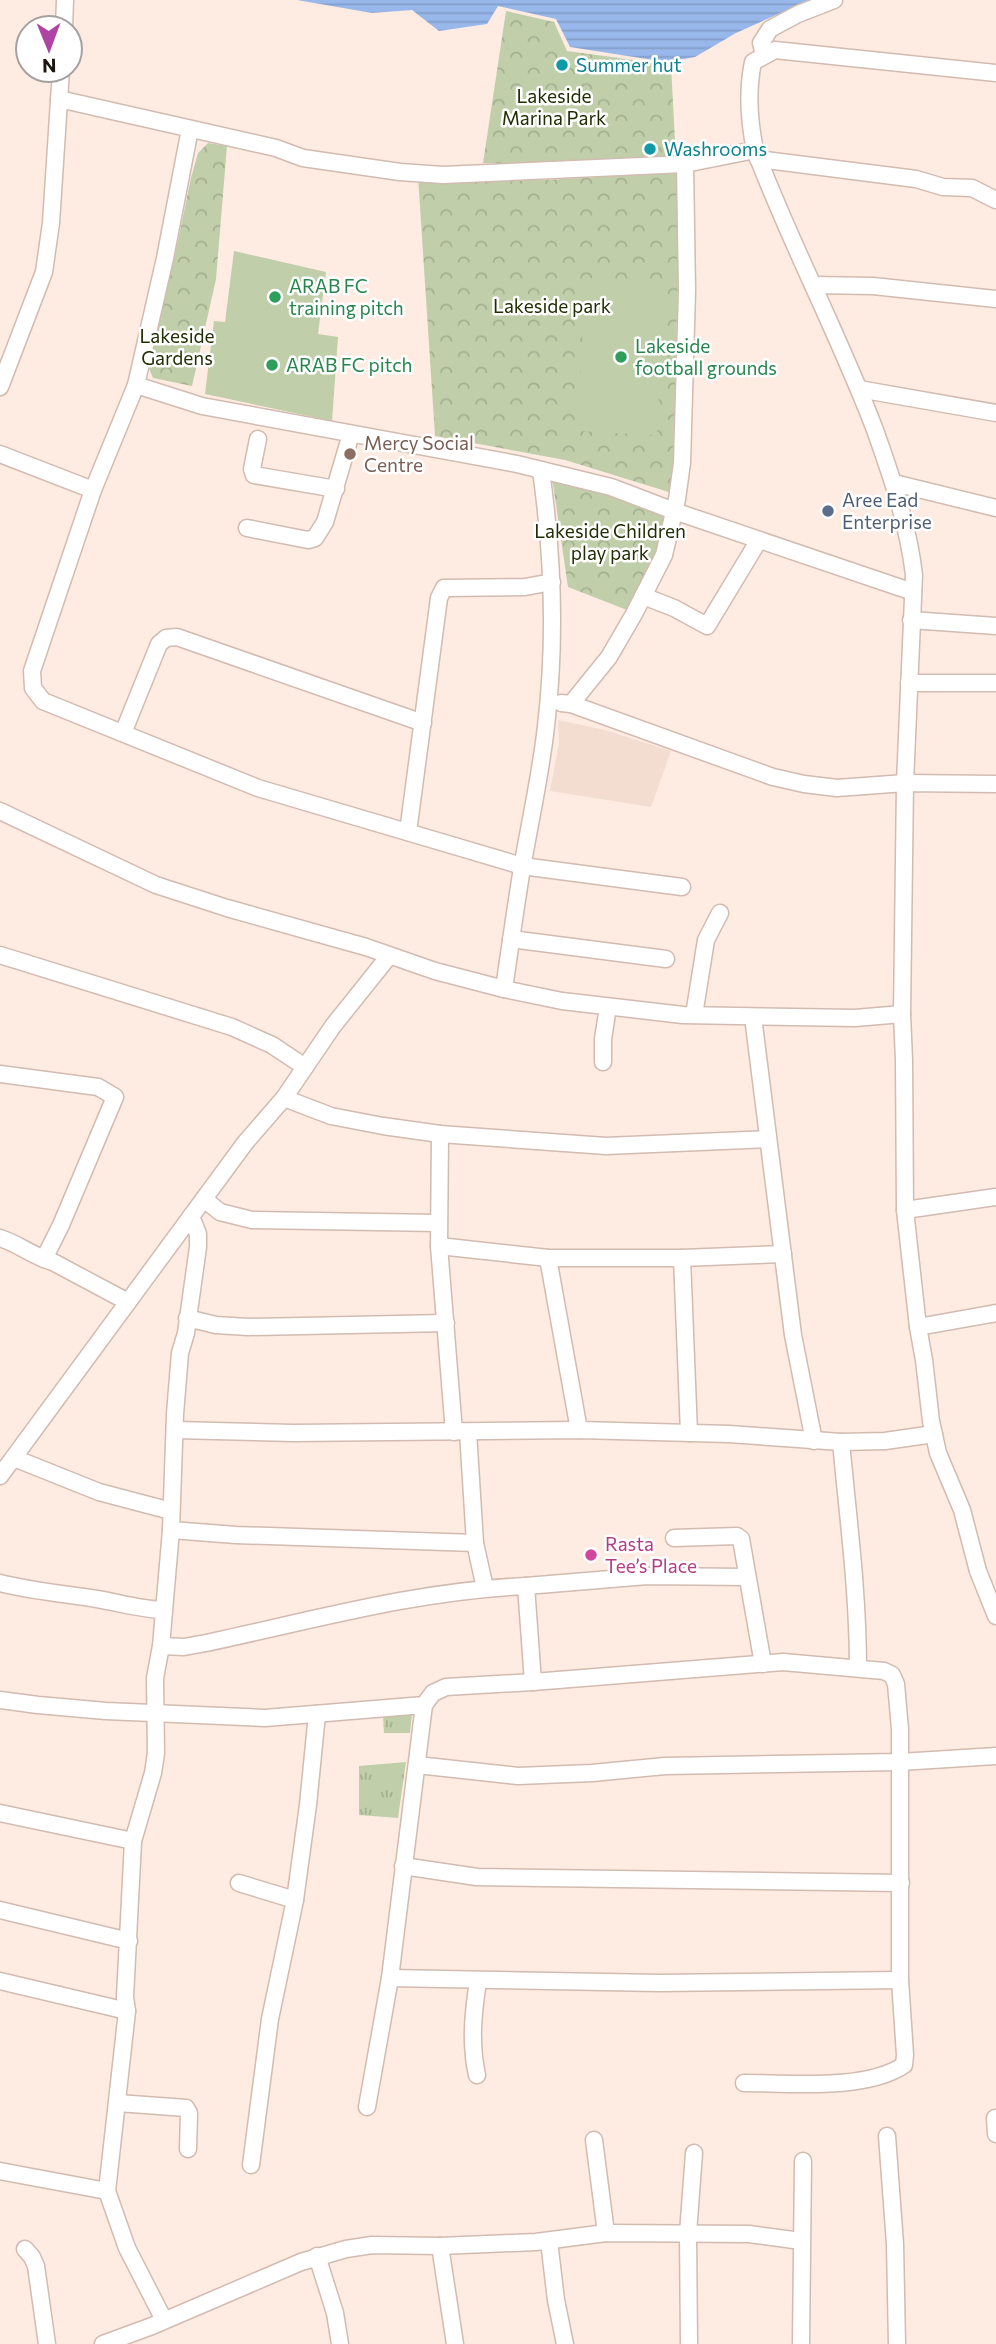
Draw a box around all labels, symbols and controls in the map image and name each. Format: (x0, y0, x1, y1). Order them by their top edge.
north arrow (14, 14, 84, 84)
place label: Summer hut (576, 53, 682, 76)
text: N (42, 55, 57, 78)
marker: Summer hut (554, 57, 570, 73)
park label: Lakeside Marina Park (502, 84, 606, 129)
place label: Washrooms (664, 137, 767, 160)
marker: Washrooms (642, 141, 658, 157)
place label: ARAB FC training pitch (289, 274, 404, 319)
marker: ARAB FC training pitch (267, 289, 283, 305)
park label: Lakeside park (493, 294, 611, 317)
park label: Lakeside Gardens (139, 324, 215, 369)
place label: Lakeside football grounds (635, 334, 777, 379)
marker: Lakeside football grounds (613, 349, 629, 365)
place label: ARAB FC pitch (286, 353, 412, 376)
marker: ARAB FC pitch (264, 357, 280, 373)
place label: Mercy Social Centre (364, 431, 474, 476)
marker: Mercy Social Centre (342, 446, 358, 462)
place label: Aree Ead Enterprise (842, 488, 932, 533)
marker: Aree Ead Enterprise (820, 503, 836, 519)
park label: Lakeside Children play park (534, 519, 686, 564)
place label: Rasta Tee’s Place (605, 1532, 697, 1577)
marker: Rasta Tee’s Place (583, 1547, 599, 1563)

